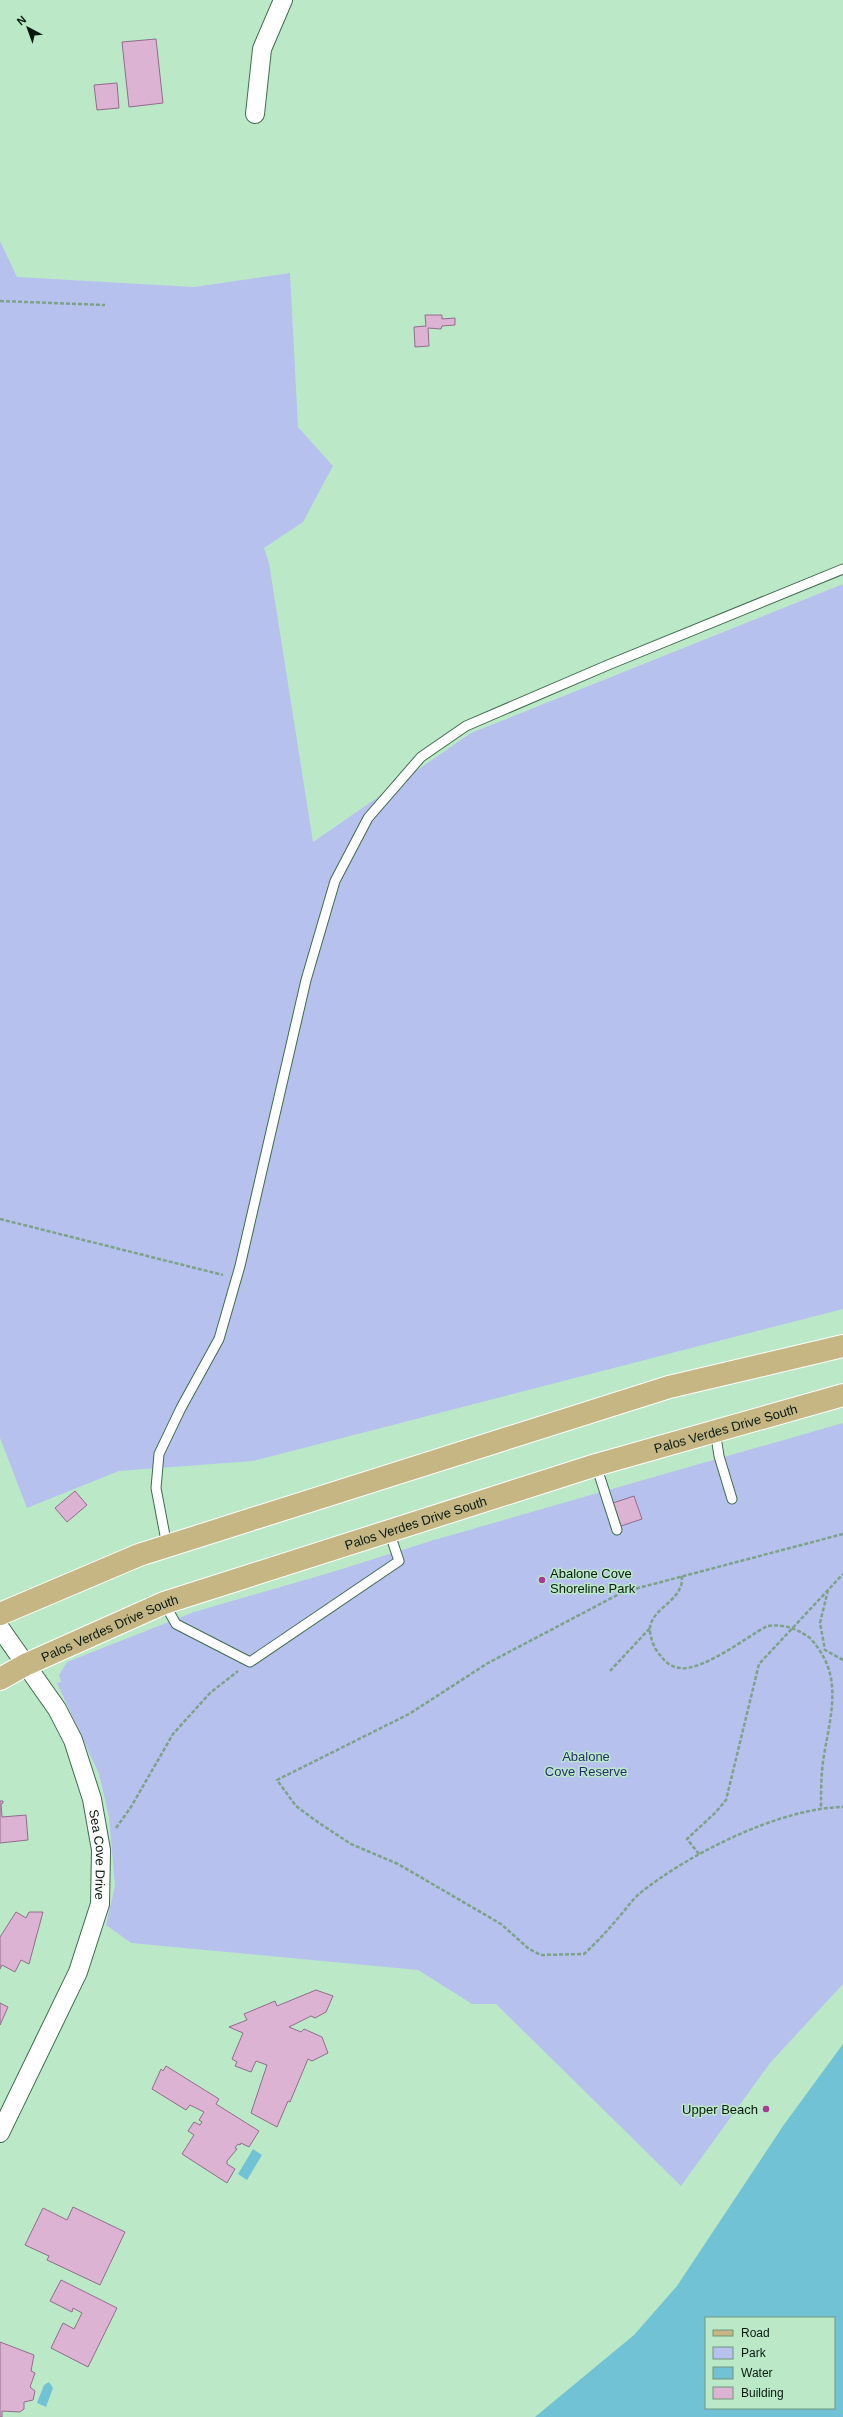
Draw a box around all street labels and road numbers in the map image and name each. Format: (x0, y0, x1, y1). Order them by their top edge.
street label: Palos Verdes Drive South (652, 1401, 799, 1456)
street label: Palos Verdes Drive South (343, 1493, 489, 1553)
street label: Palos Verdes Drive South (39, 1592, 180, 1665)
street label: Sea Cove Drive (86, 1808, 108, 1900)

